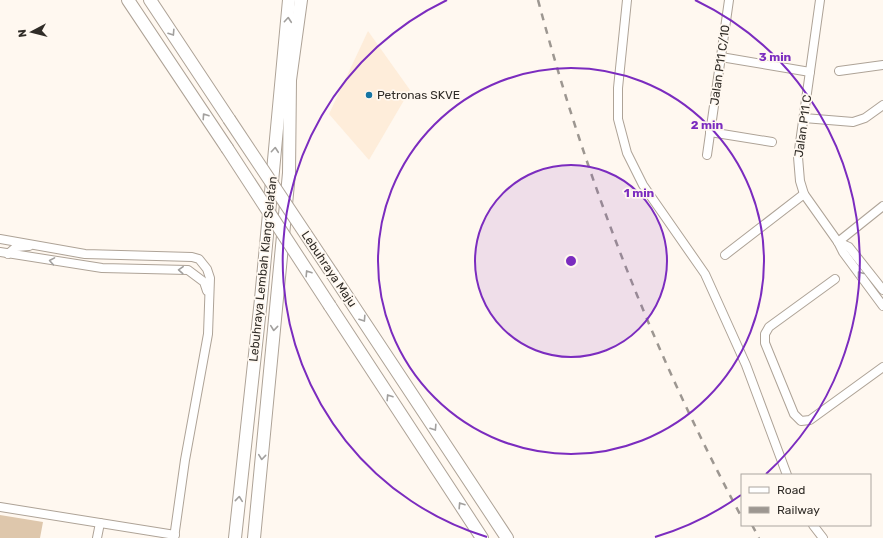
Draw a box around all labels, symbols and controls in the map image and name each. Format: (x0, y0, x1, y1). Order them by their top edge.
north arrow (12, 12, 52, 52)
one-way arrow (283, 17, 292, 23)
street label: Jalan P11 C/10 (707, 24, 733, 106)
text: N (16, 28, 30, 38)
one-way arrow (167, 28, 174, 35)
text: 3 min (759, 50, 792, 64)
place label: Petronas SKVE (377, 88, 460, 102)
marker: Petronas SKVE (364, 90, 374, 100)
street label: Jalan P11 C (792, 94, 814, 158)
one-way arrow (202, 113, 210, 120)
text: 2 min (691, 118, 724, 132)
one-way arrow (270, 147, 279, 153)
street label: Lebuhraya Lembah Klang Selatan (246, 176, 280, 362)
text: 1 min (624, 186, 655, 200)
street label: Lebuhraya Maju (298, 228, 360, 310)
centre of rings (564, 254, 578, 268)
one-way arrow (49, 257, 55, 266)
one-way arrow (178, 266, 184, 274)
one-way arrow (305, 270, 313, 277)
one-way arrow (857, 272, 864, 279)
one-way arrow (358, 315, 365, 322)
one-way arrow (270, 325, 279, 331)
one-way arrow (387, 394, 394, 401)
one-way arrow (429, 423, 436, 430)
one-way arrow (257, 454, 266, 460)
legend (741, 474, 871, 526)
text: Road (777, 483, 805, 497)
one-way arrow (234, 496, 243, 502)
one-way arrow (459, 503, 466, 510)
text: Railway (777, 503, 820, 517)

